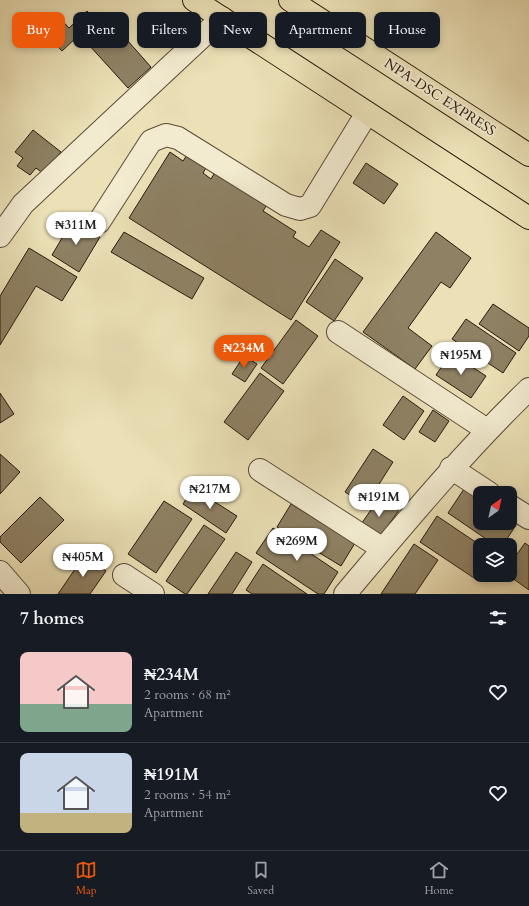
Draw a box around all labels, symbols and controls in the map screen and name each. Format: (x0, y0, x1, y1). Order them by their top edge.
chip: Buy (12, 12, 65, 48)
chip: Rent (73, 12, 129, 48)
chip: Filters (137, 12, 201, 48)
chip: New (209, 12, 267, 48)
chip: Apartment (275, 12, 366, 48)
chip: House (374, 12, 440, 48)
street label: NPA-DSC EXPRESS (380, 54, 500, 140)
pin: ₦311M (48, 212, 104, 246)
text: ₦311M (55, 216, 97, 234)
pin: ₦234M (216, 335, 272, 369)
text: ₦234M (223, 339, 265, 357)
pin: ₦195M (433, 342, 489, 376)
text: ₦195M (440, 346, 482, 364)
pin: ₦217M (182, 476, 238, 510)
text: ₦217M (189, 480, 231, 498)
pin: ₦191M (351, 484, 407, 518)
north arrow (473, 486, 517, 530)
map controls (473, 486, 517, 582)
text: ₦191M (358, 488, 400, 506)
pin: ₦269M (269, 528, 325, 562)
text: ₦269M (276, 532, 318, 550)
button: layers (473, 538, 517, 582)
pin: ₦405M (55, 544, 111, 578)
text: ₦405M (62, 548, 104, 566)
text: 7 homes (20, 607, 84, 630)
icon: filters (487, 607, 509, 629)
text: ₦234M (144, 663, 199, 686)
icon: home (52, 668, 100, 716)
icon: heart (487, 681, 509, 703)
text: 2 rooms · 68 m² (144, 686, 231, 704)
text: Apartment (144, 704, 203, 722)
text: ₦191M (144, 763, 199, 786)
icon: home (52, 769, 100, 817)
icon: heart (487, 782, 509, 804)
text: 2 rooms · 54 m² (144, 786, 231, 804)
text: Apartment (144, 804, 203, 822)
tab: Map (75, 859, 97, 898)
tab: Saved (247, 859, 274, 898)
tab: Home (424, 859, 454, 898)

